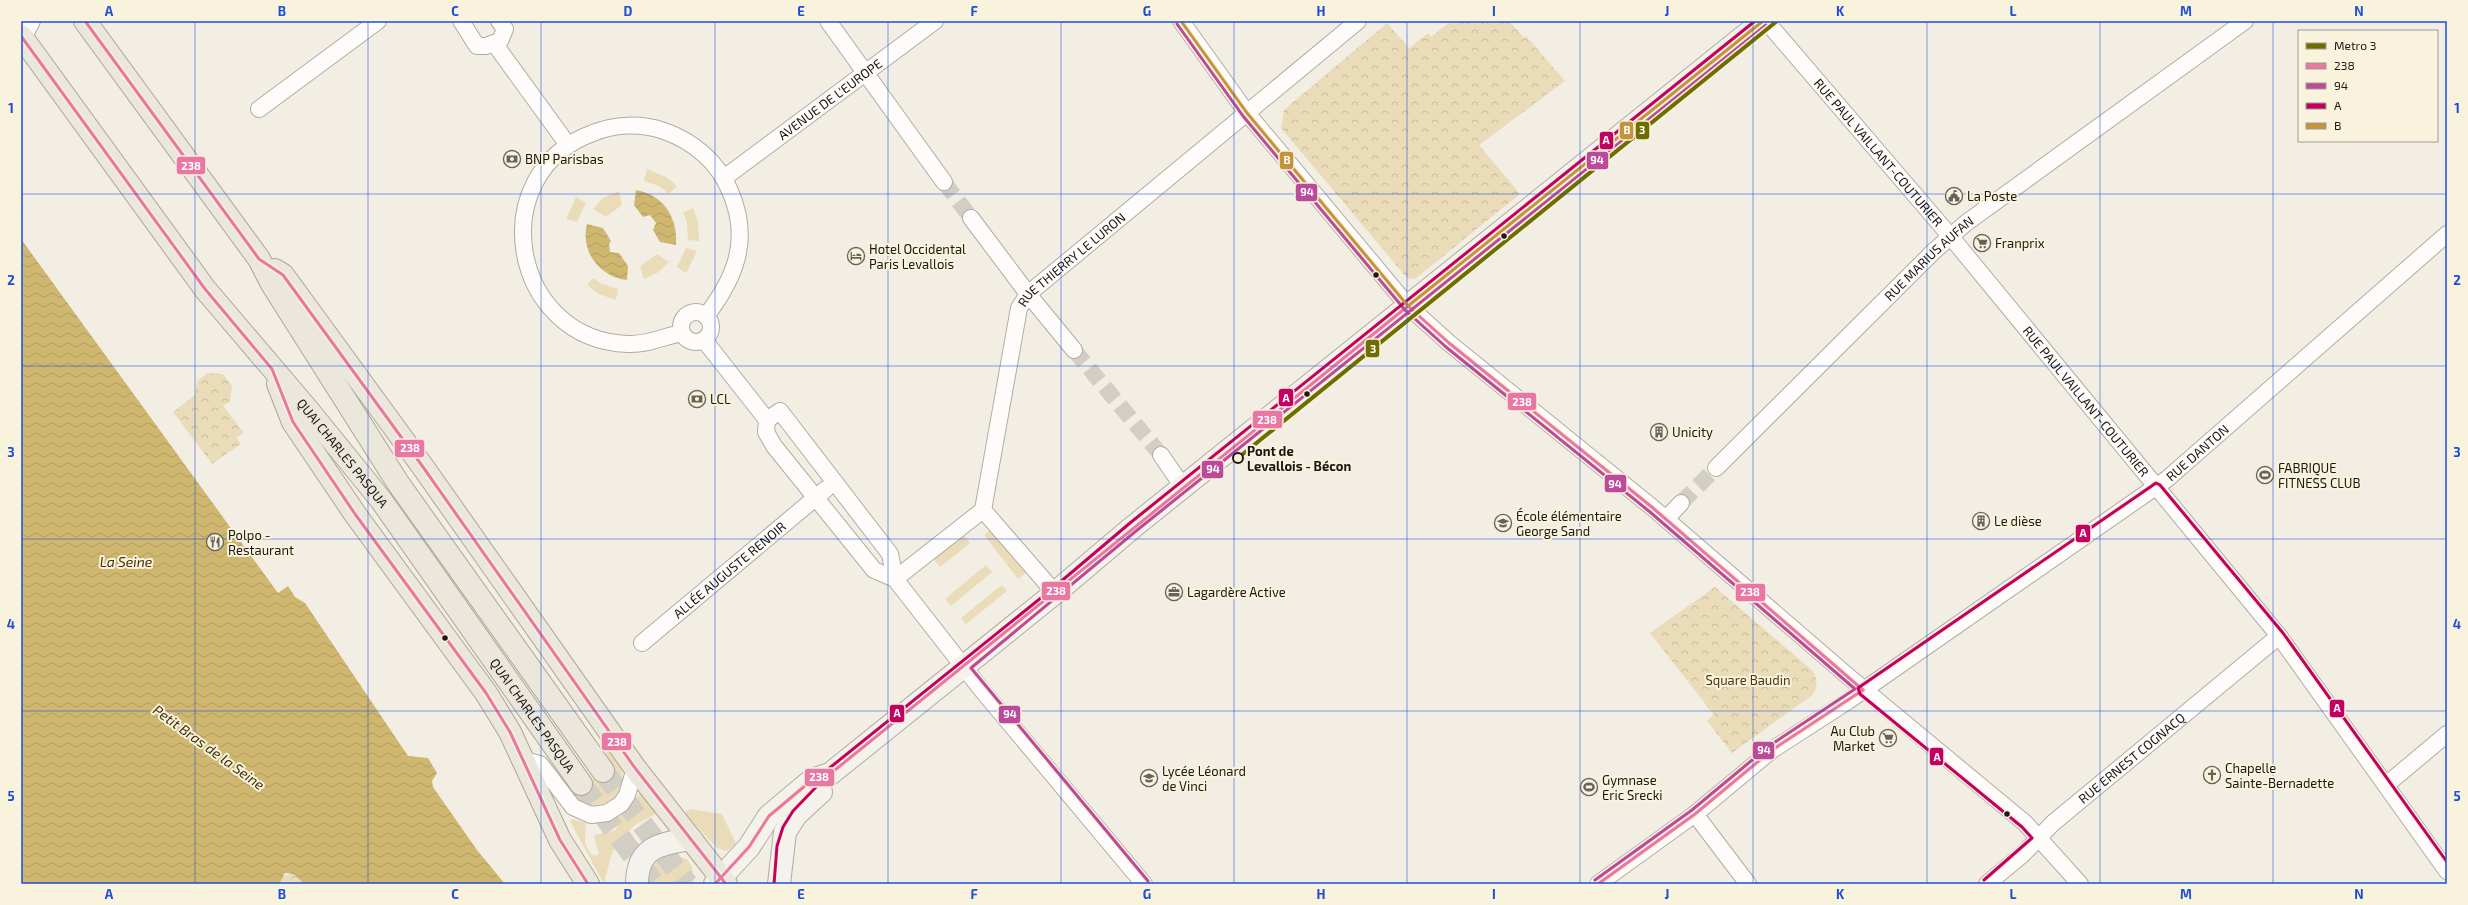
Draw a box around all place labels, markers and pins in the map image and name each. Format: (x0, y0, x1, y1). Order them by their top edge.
bank icon: BNP Parisbas (502, 149, 522, 169)
place label: BNP Parisbas (525, 151, 604, 167)
public building icon: La Poste (1944, 186, 1964, 206)
place label: La Poste (1967, 188, 2017, 204)
unlabelled marker (1499, 231, 1509, 241)
supermarket icon: Franprix (1972, 233, 1992, 253)
place label: Franprix (1995, 235, 2045, 251)
place label: Hotel Occidental Paris Levallois (869, 241, 966, 272)
hotel icon: Hotel Occidental Paris Levallois (846, 246, 866, 266)
unlabelled marker (1371, 270, 1381, 280)
bank icon: LCL (687, 389, 707, 409)
unlabelled marker (1302, 389, 1312, 399)
place label: LCL (710, 391, 731, 407)
building icon: Unicity (1649, 422, 1669, 442)
place label: Unicity (1672, 424, 1713, 440)
place label: Pont de Levallois - Bécon (1247, 443, 1351, 474)
marker: Pont de Levallois - Bécon (1232, 452, 1244, 464)
place label: FABRIQUE FITNESS CLUB (2278, 460, 2360, 491)
sports icon: FABRIQUE FITNESS CLUB (2255, 465, 2275, 485)
place label: École élémentaire George Sand (1516, 507, 1622, 539)
building icon: Le dièse (1971, 511, 1991, 531)
school or university icon: École élémentaire George Sand (1493, 513, 1513, 533)
place label: Le dièse (1994, 513, 2042, 529)
place label: Polpo - Restaurant (228, 527, 294, 558)
restaurant icon: Polpo - Restaurant (205, 532, 225, 552)
office icon: Lagardère Active (1164, 582, 1184, 602)
place label: Lagardère Active (1187, 584, 1286, 600)
unlabelled marker (440, 633, 450, 643)
place label: Au Club Market (1831, 723, 1875, 754)
supermarket icon: Au Club Market (1878, 728, 1898, 748)
place label: Chapelle Sainte-Bernadette (2225, 760, 2334, 791)
place label: Lycée Léonard de Vinci (1162, 763, 1246, 794)
church icon: Chapelle Sainte-Bernadette (2202, 765, 2222, 785)
school or university icon: Lycée Léonard de Vinci (1139, 768, 1159, 788)
place label: Gymnase Eric Srecki (1602, 772, 1663, 803)
sports icon: Gymnase Eric Srecki (1579, 777, 1599, 797)
unlabelled marker (2002, 809, 2012, 819)

